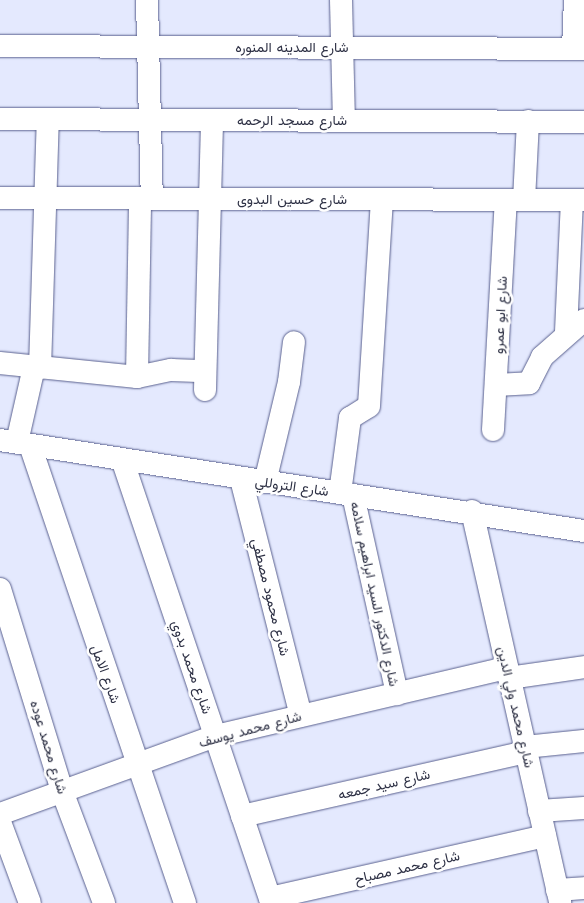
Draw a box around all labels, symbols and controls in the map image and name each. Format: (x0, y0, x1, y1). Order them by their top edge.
street label: شارع المدينه المنوره (235, 39, 349, 55)
street label: شارع مسجد الرحمه (237, 112, 347, 128)
street label: شارع حسين البدوى (237, 191, 347, 207)
street label: شارع ابو عمرو (490, 276, 510, 354)
street label: شارع التروللي (254, 473, 330, 499)
street label: شارع الدكتور السيد ابراهيم سلامه (347, 500, 403, 688)
street label: شارع محمود مصطفي (248, 536, 294, 658)
street label: شارع محمد بدوي (168, 618, 216, 716)
street label: شارع الامل (88, 642, 124, 706)
street label: شارع محمد ولي الدين (494, 645, 538, 769)
street label: شارع محمد عوده (27, 698, 71, 796)
street label: شارع محمد يوسف (197, 707, 303, 751)
street label: شارع سيد جمعه (336, 765, 432, 803)
street label: شارع محمد مصباح (353, 847, 461, 887)

